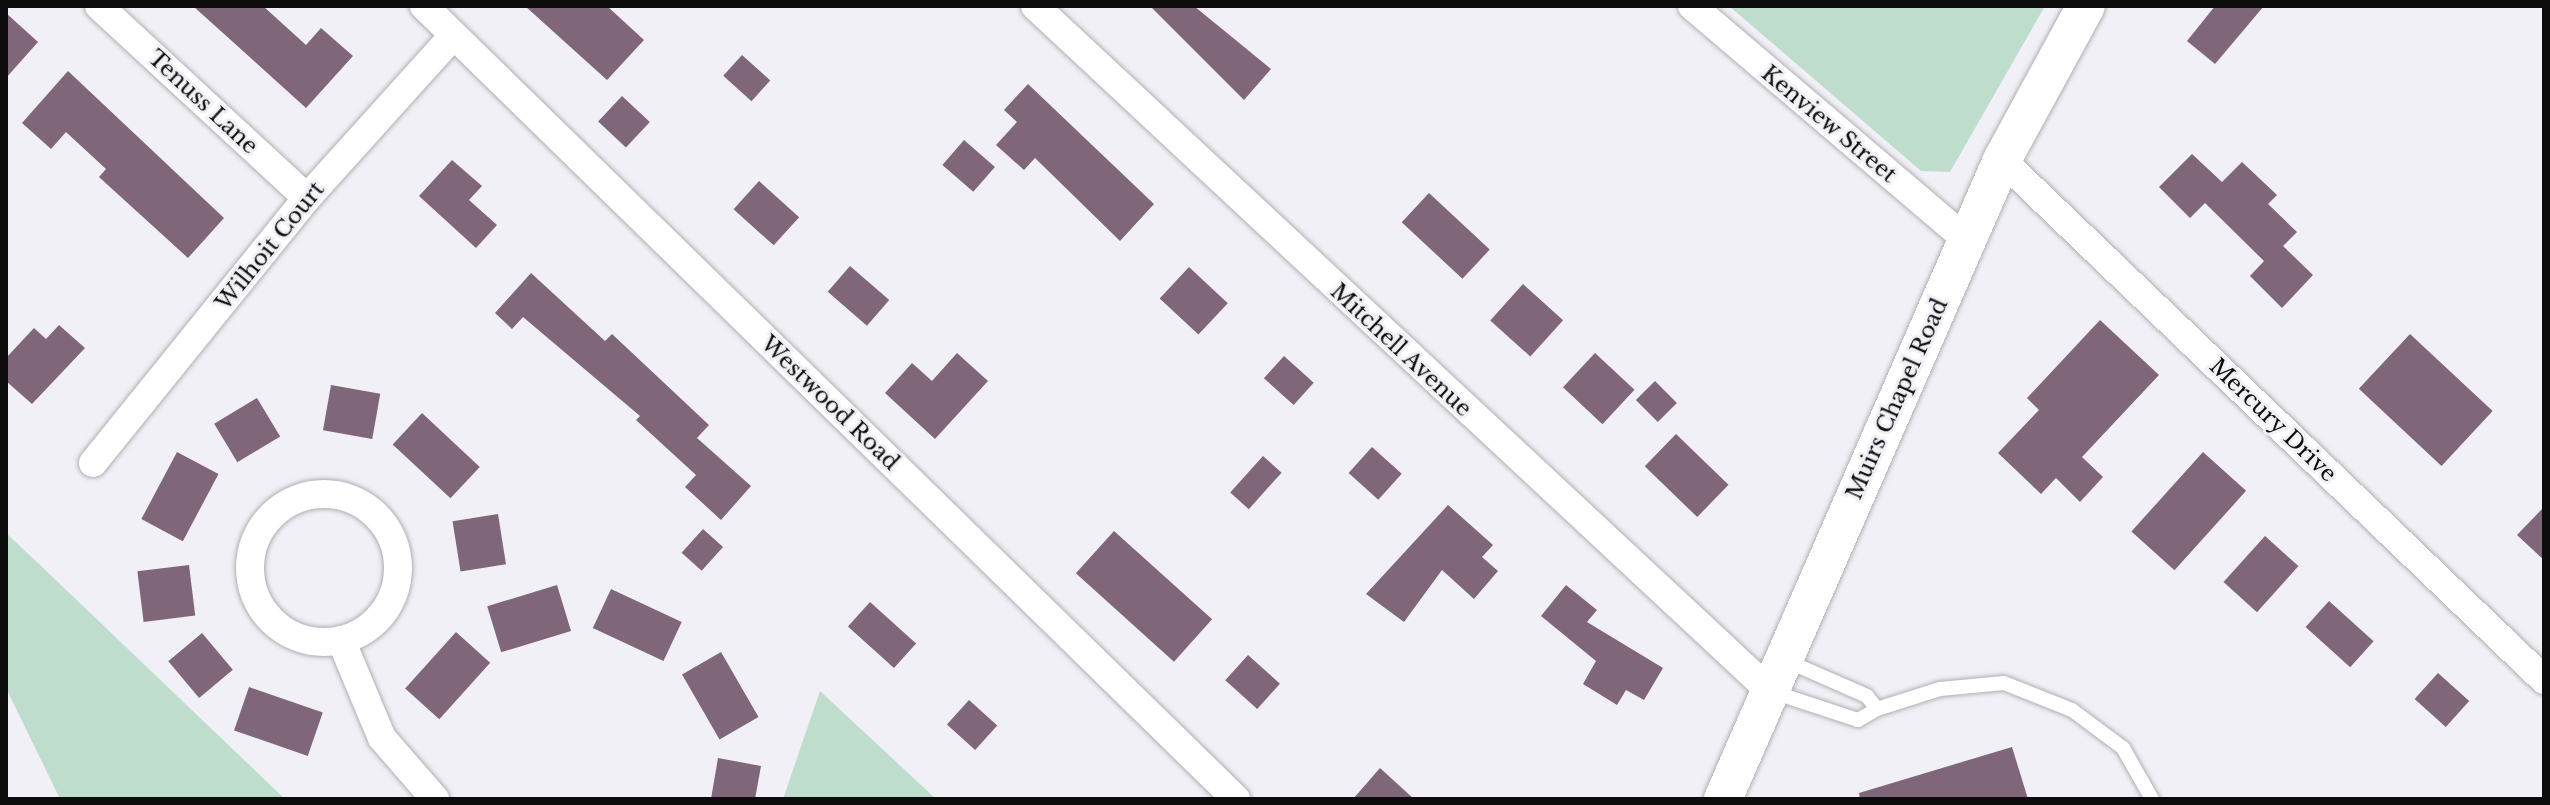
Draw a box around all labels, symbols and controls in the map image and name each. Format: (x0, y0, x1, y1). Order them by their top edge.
street label: Tenuss Lane (143, 45, 263, 159)
street label: Kenview Street (1756, 60, 1902, 188)
street label: Wilhoit Court (210, 176, 330, 316)
street label: Mitchell Avenue (1325, 278, 1477, 422)
street label: Muirs Chapel Road (1841, 294, 1953, 504)
street label: Westwood Road (755, 330, 905, 476)
street label: Mercury Drive (2204, 353, 2342, 487)

